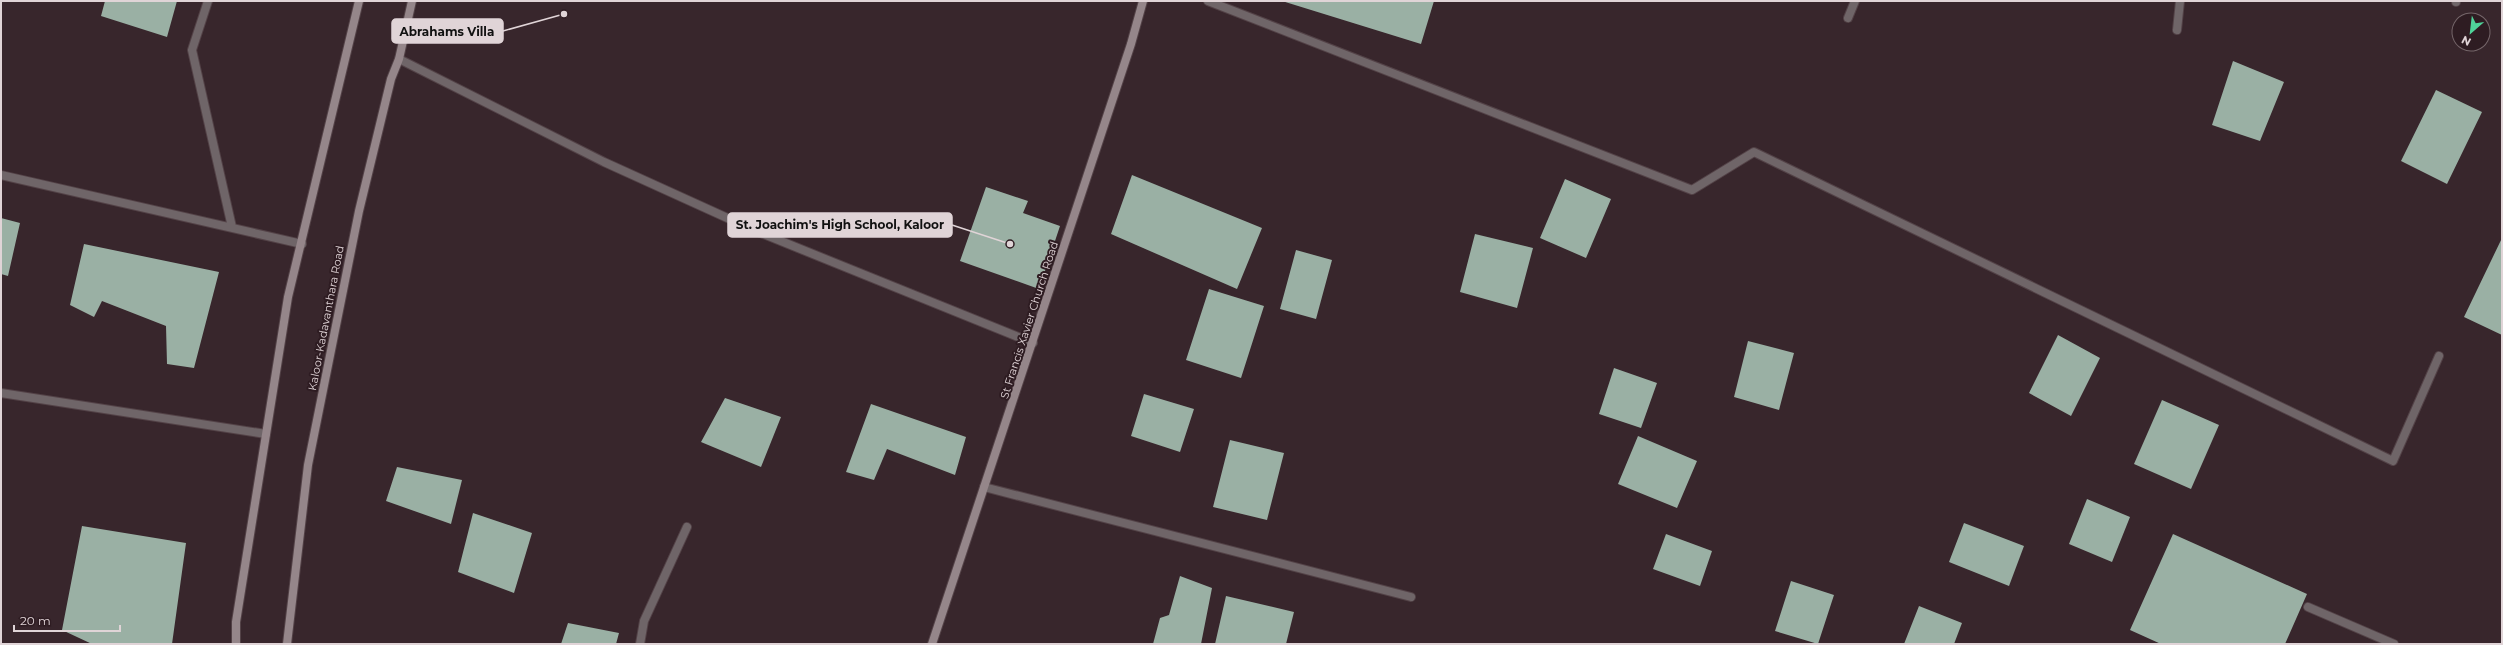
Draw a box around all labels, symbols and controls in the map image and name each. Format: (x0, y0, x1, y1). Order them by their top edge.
north arrow (2451, 12, 2491, 52)
callout: Abrahams Villa (392, 19, 503, 43)
text: Abrahams Villa (399, 24, 494, 39)
text: N (2459, 33, 2474, 49)
callout: St. Joachim's High School, Kaloor (728, 213, 952, 237)
text: St. Joachim's High School, Kaloor (736, 217, 944, 232)
street label: St Francis Xavier Church Road (997, 240, 1061, 400)
street label: Kaloor-Kadavanthara Road (305, 244, 347, 392)
scale bar (14, 607, 120, 633)
text: 20 m (20, 613, 51, 628)

